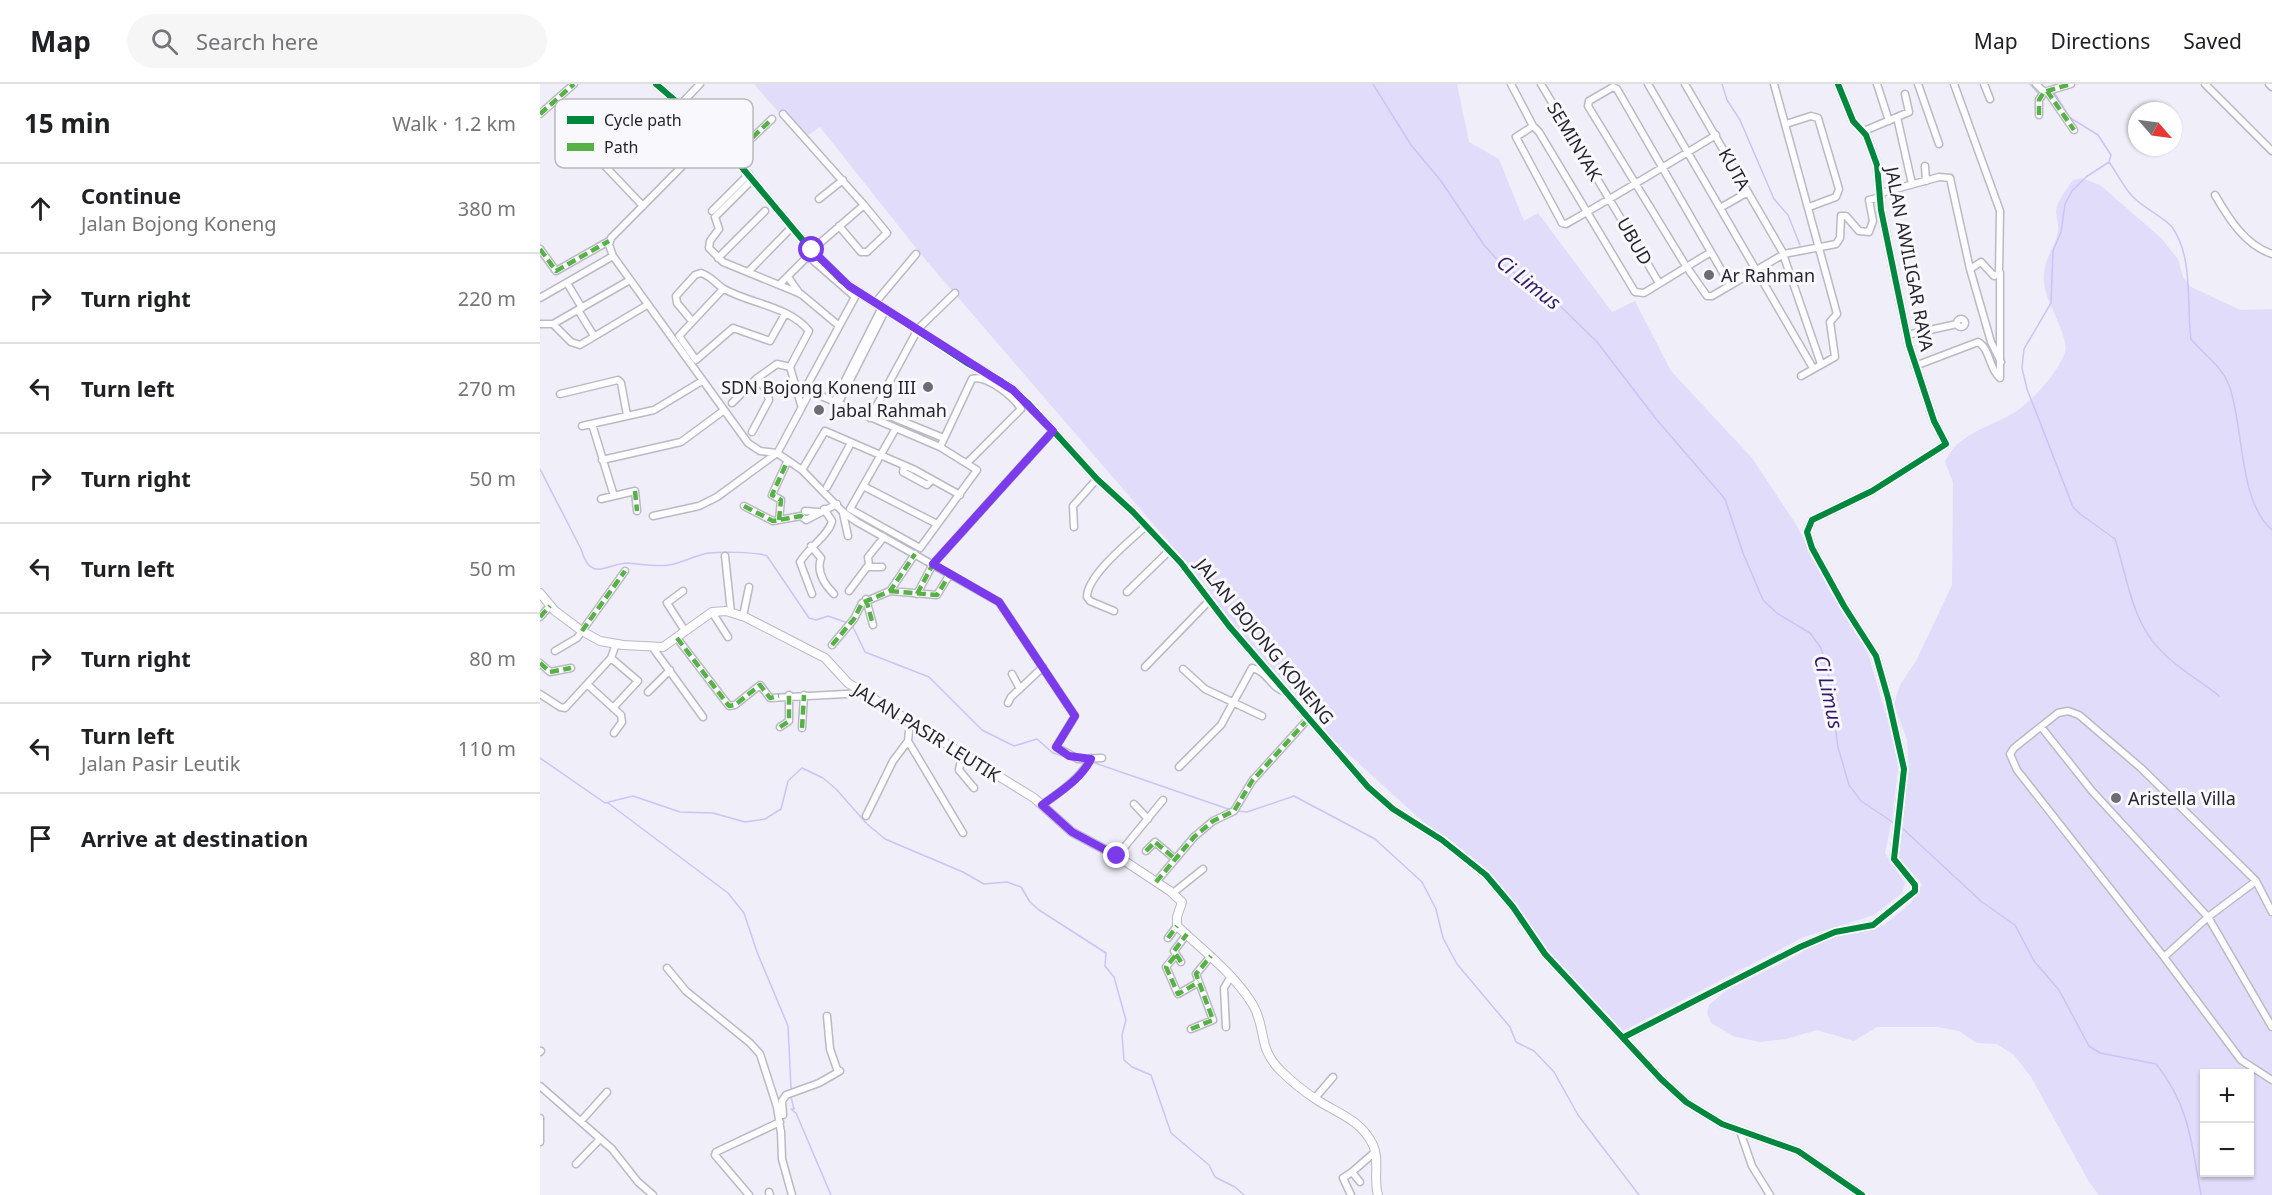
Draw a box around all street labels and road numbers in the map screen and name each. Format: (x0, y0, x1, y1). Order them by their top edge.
street label: SEMINYAK (1542, 97, 1608, 186)
street label: KUTA (1714, 144, 1757, 195)
street label: JALAN AWILIGAR RAYA (1880, 163, 1940, 354)
street label: UBUD (1612, 213, 1658, 269)
street label: JALAN BOJONG KONENG (1189, 551, 1340, 729)
street label: JALAN PASIR LEUTIK (847, 676, 1006, 787)

